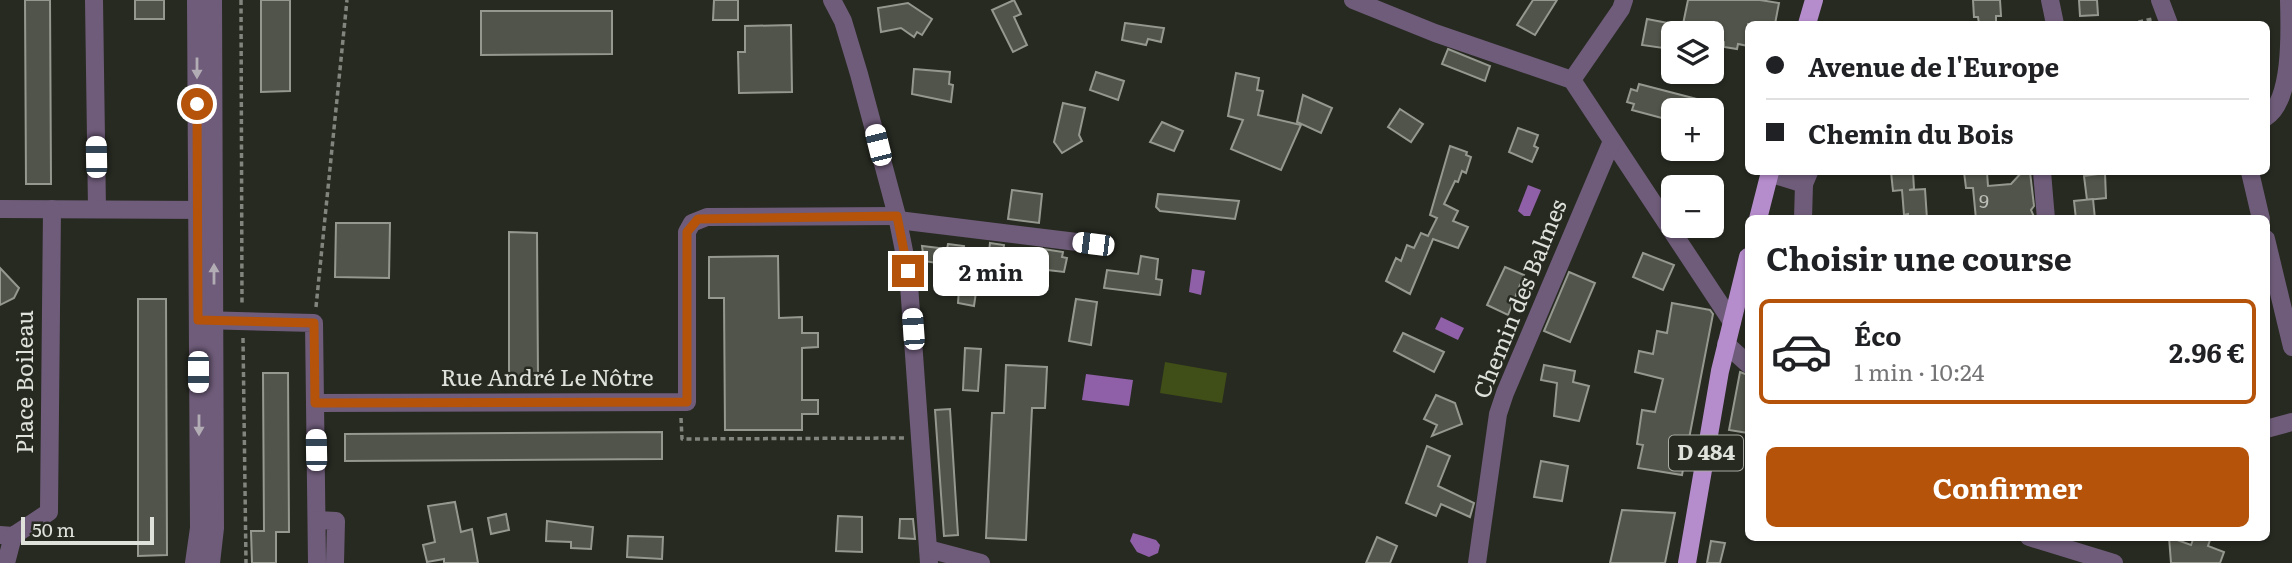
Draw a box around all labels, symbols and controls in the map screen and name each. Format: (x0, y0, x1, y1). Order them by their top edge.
map controls (1661, 21, 1724, 238)
button: layers (1661, 21, 1724, 84)
text: Avenue de l'Europe (1808, 46, 2059, 85)
one-way arrow (191, 57, 202, 79)
route start (181, 88, 213, 120)
button: + (1661, 98, 1724, 161)
text: Chemin du Bois (1808, 113, 2013, 152)
car (863, 122, 894, 168)
car (86, 136, 107, 178)
button: − (1661, 175, 1724, 238)
house number: 9 (1979, 186, 1989, 214)
street label: Chemin des Balmes (1463, 194, 1574, 403)
car (1071, 231, 1116, 257)
text: Choisir une course (1766, 233, 2072, 281)
callout: 2 min (932, 246, 1048, 296)
text: 2 min (959, 254, 1023, 288)
route end (892, 255, 924, 287)
one-way arrow (208, 263, 220, 285)
car (902, 307, 925, 351)
street label: Place Boileau (6, 310, 40, 454)
text: Éco (1854, 315, 1902, 354)
icon: car (1770, 320, 1833, 383)
text: 2.96 € (2169, 332, 2245, 371)
car (188, 351, 209, 393)
text: 1 min · 10:24 (1854, 354, 1984, 388)
street label: Rue André Le Nôtre (440, 359, 654, 393)
one-way arrow (193, 414, 205, 436)
car (306, 429, 327, 471)
road number: D 484 (1669, 435, 1743, 470)
button: Confirmer (1766, 447, 2249, 527)
scale bar (21, 514, 154, 546)
text: 50 m (32, 515, 75, 543)

